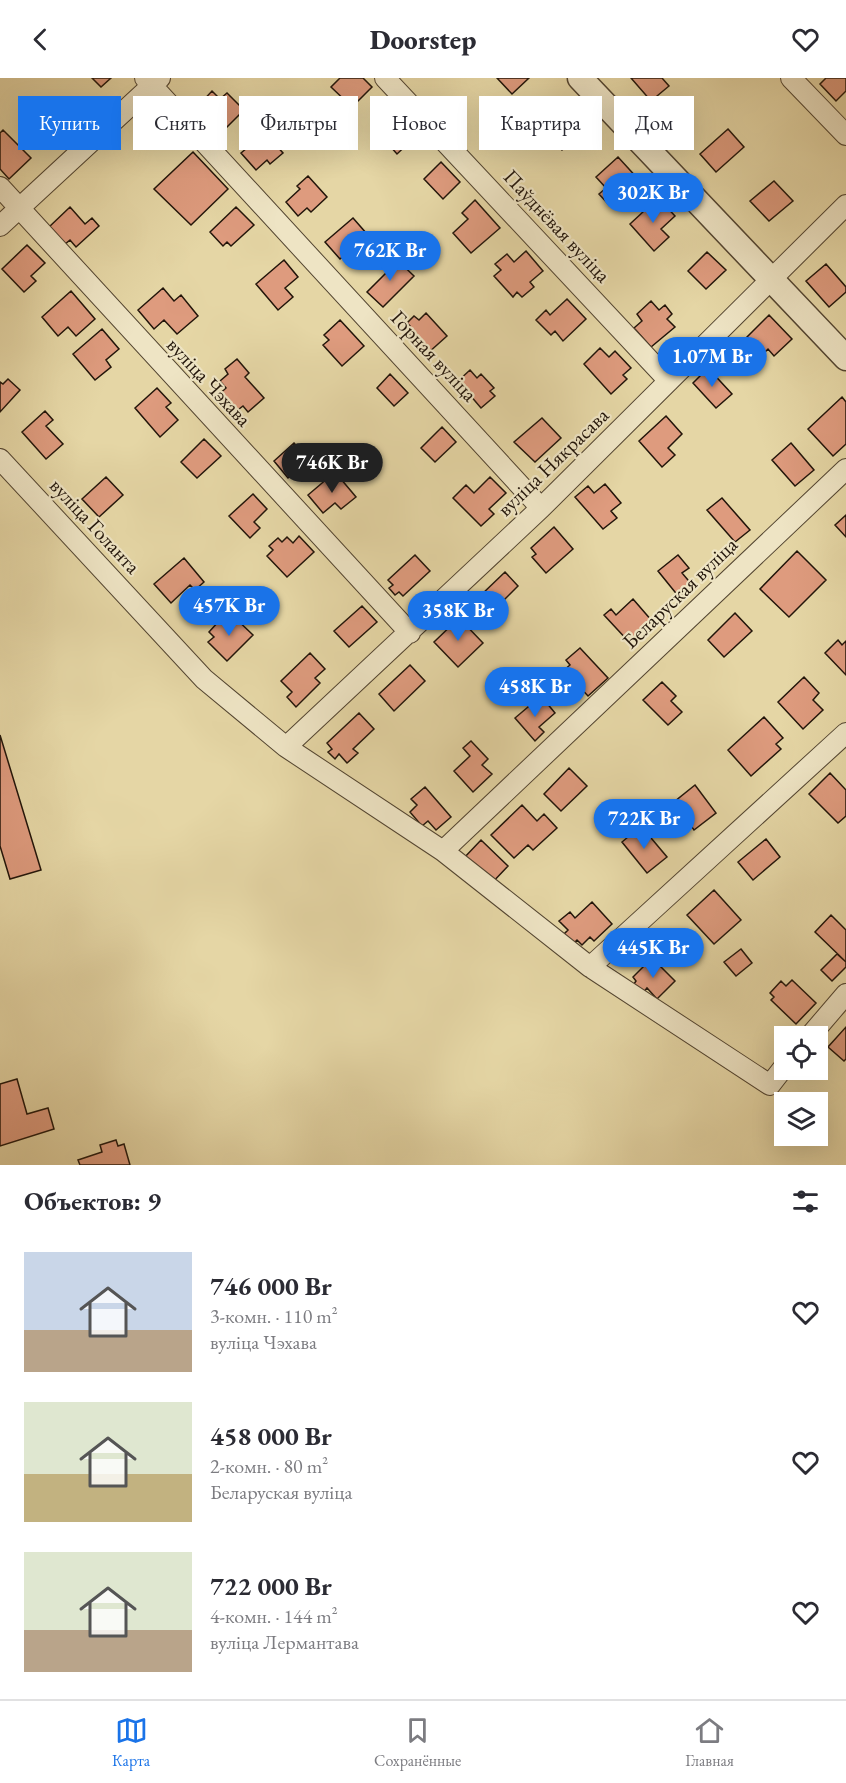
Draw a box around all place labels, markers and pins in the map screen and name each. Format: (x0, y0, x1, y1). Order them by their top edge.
pin: 302K Br (598, 173, 708, 224)
pin: 762K Br (335, 231, 445, 282)
pin: 1.07M Br (650, 337, 774, 388)
pin: 746K Br (277, 443, 387, 494)
pin: 457K Br (174, 586, 284, 637)
pin: 358K Br (403, 591, 513, 642)
pin: 458K Br (480, 667, 590, 718)
pin: 722K Br (589, 799, 699, 850)
pin: 445K Br (598, 928, 708, 979)

